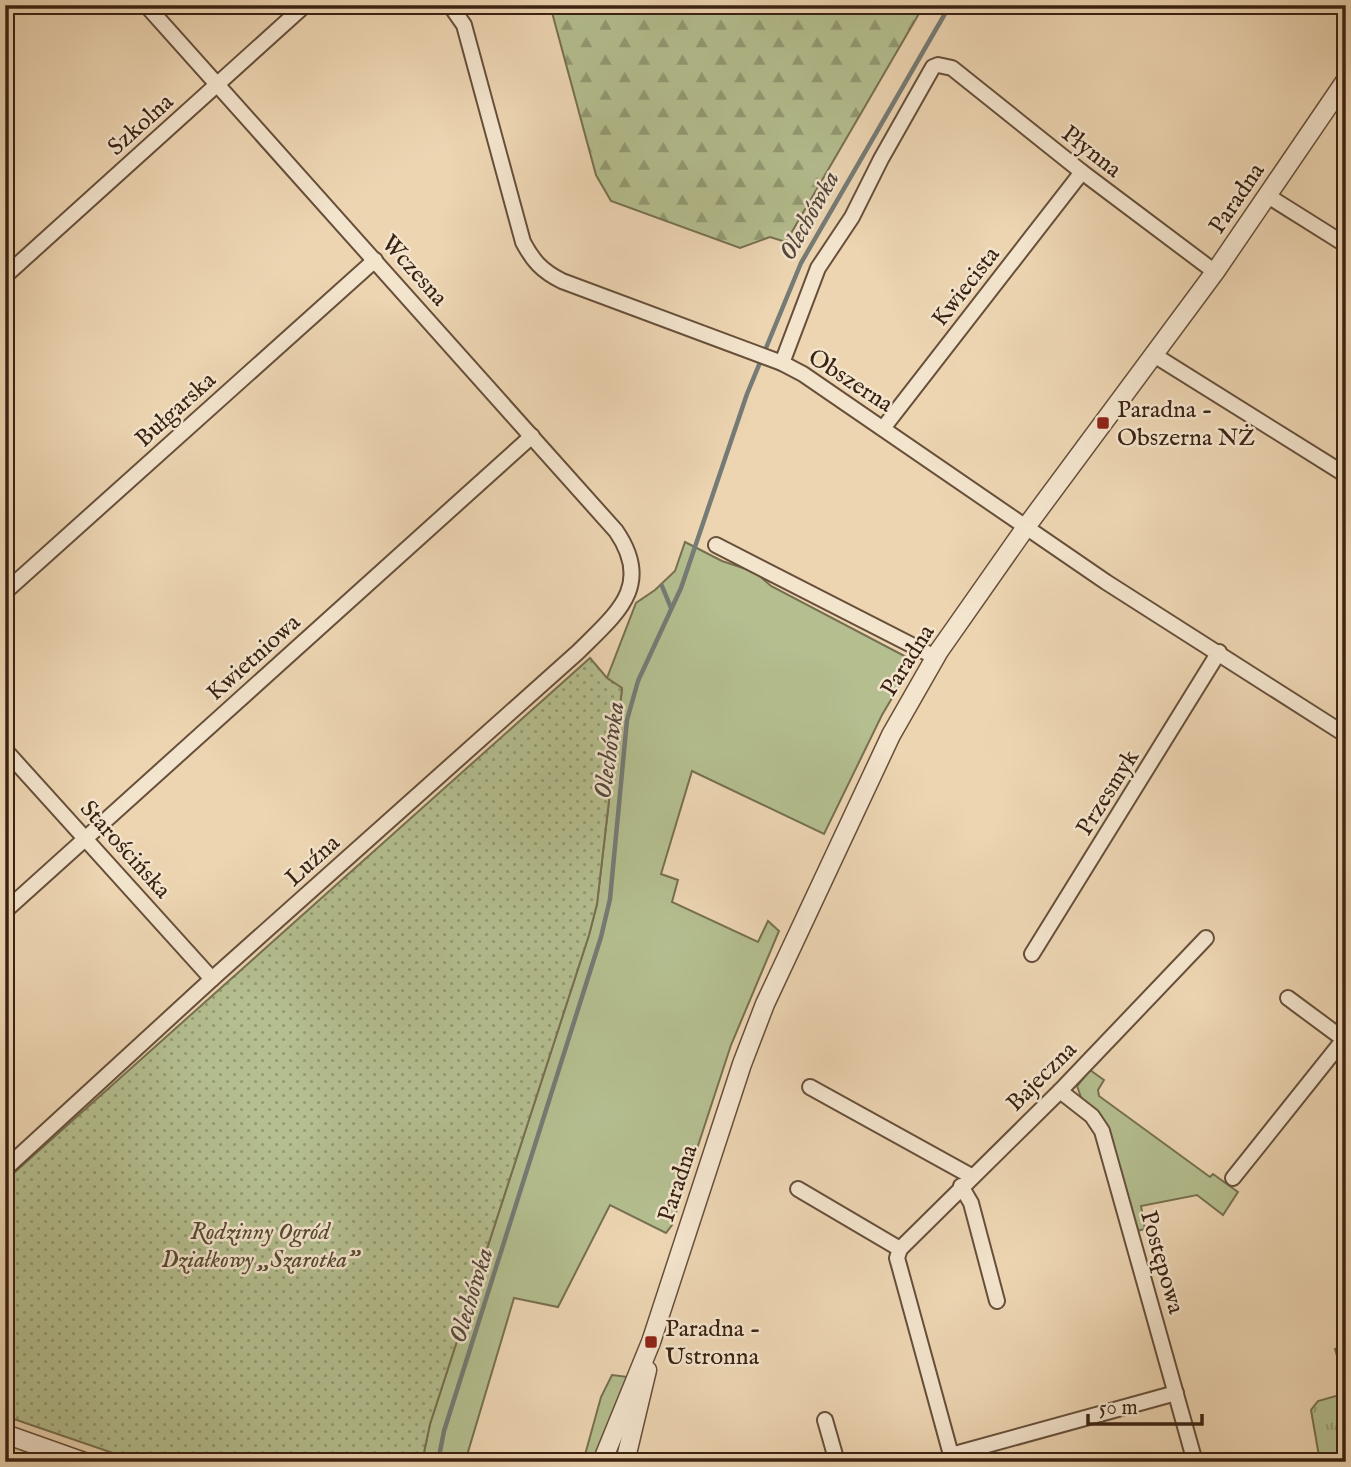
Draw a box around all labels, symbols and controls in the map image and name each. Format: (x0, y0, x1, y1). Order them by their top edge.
street label: Szkolna (101, 87, 181, 163)
street label: Płynna (1055, 119, 1128, 186)
street label: Paradna (1202, 157, 1273, 240)
water label: Olechówka (771, 165, 847, 266)
street label: Wczesna (374, 229, 455, 314)
street label: Kwiecista (925, 240, 1008, 333)
street label: Obszerna (802, 342, 899, 421)
street label: Bułgarska (129, 365, 224, 455)
place label: Paradna - Obszerna NŻ (1117, 395, 1255, 454)
marker: Paradna - Obszerna NŻ (1095, 415, 1111, 431)
street label: Kwietniowa (201, 607, 308, 708)
street label: Paradna (874, 618, 943, 703)
water label: Olechówka (586, 700, 633, 801)
street label: Przesmyk (1070, 744, 1147, 842)
street label: Starościńska (72, 794, 178, 906)
street label: Luźna (279, 828, 348, 894)
street label: Bajeczna (1000, 1035, 1084, 1119)
street label: Paradna (651, 1140, 706, 1226)
street label: Postępowa (1132, 1207, 1191, 1318)
park label: Rodzinny Ogród Działkowy „Szarotka” (161, 1217, 362, 1276)
water label: Olechówka (441, 1244, 501, 1347)
place label: Paradna - Ustronna (665, 1314, 761, 1373)
marker: Paradna - Ustronna (643, 1334, 659, 1350)
scale bar (1088, 1383, 1202, 1427)
text: 50 m (1099, 1395, 1138, 1422)

